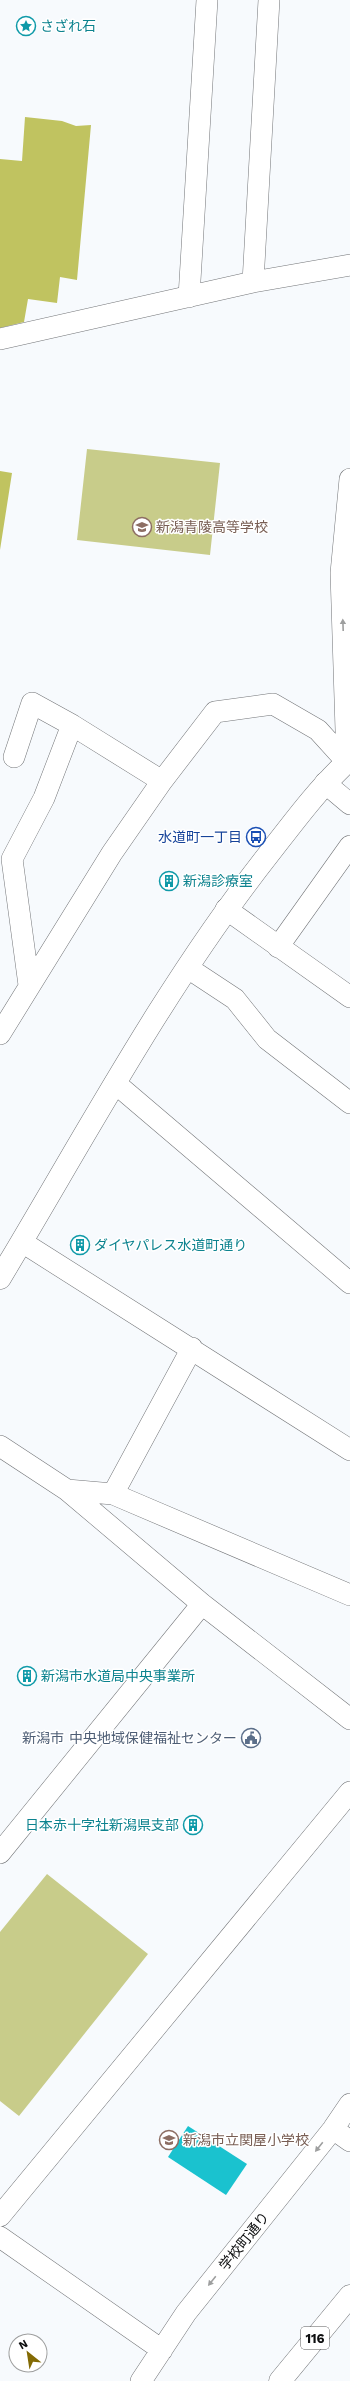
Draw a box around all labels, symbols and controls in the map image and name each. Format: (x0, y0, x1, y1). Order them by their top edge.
place icon: さざれ石 (15, 15, 37, 37)
place label: さざれ石 (40, 18, 96, 34)
school or university icon: 新潟青陵高等学校 (131, 516, 153, 538)
place label: 新潟青陵高等学校 (156, 519, 268, 535)
one-way arrow (340, 618, 346, 631)
bus stop icon: 水道町一丁目 (245, 826, 267, 848)
place label: 水道町一丁目 (158, 829, 242, 845)
building icon: 新潟診療室 (158, 870, 180, 892)
place label: 新潟診療室 (183, 873, 253, 889)
building icon: ダイヤパレス水道町通り (69, 1234, 91, 1256)
place label: ダイヤパレス水道町通り (94, 1237, 247, 1253)
building icon: 新潟市水道局中央事業所 (16, 1665, 38, 1687)
place label: 新潟市水道局中央事業所 (41, 1668, 195, 1684)
public building icon: 新潟市 中央地域保健福祉センター (240, 1727, 262, 1749)
place label: 新潟市 中央地域保健福祉センター (22, 1730, 237, 1746)
building icon: 日本赤十字社新潟県支部 (182, 1814, 204, 1836)
place label: 日本赤十字社新潟県支部 (25, 1817, 179, 1833)
school or university icon: 新潟市立関屋小学校 (158, 2129, 180, 2151)
place label: 新潟市立関屋小学校 (183, 2132, 309, 2148)
one-way arrow (314, 2141, 323, 2152)
street label: 学校町通り (216, 2209, 272, 2273)
one-way arrow (207, 2276, 216, 2287)
road number: 116 (301, 2327, 329, 2349)
north arrow (8, 2333, 48, 2373)
text: N (16, 2337, 30, 2352)

